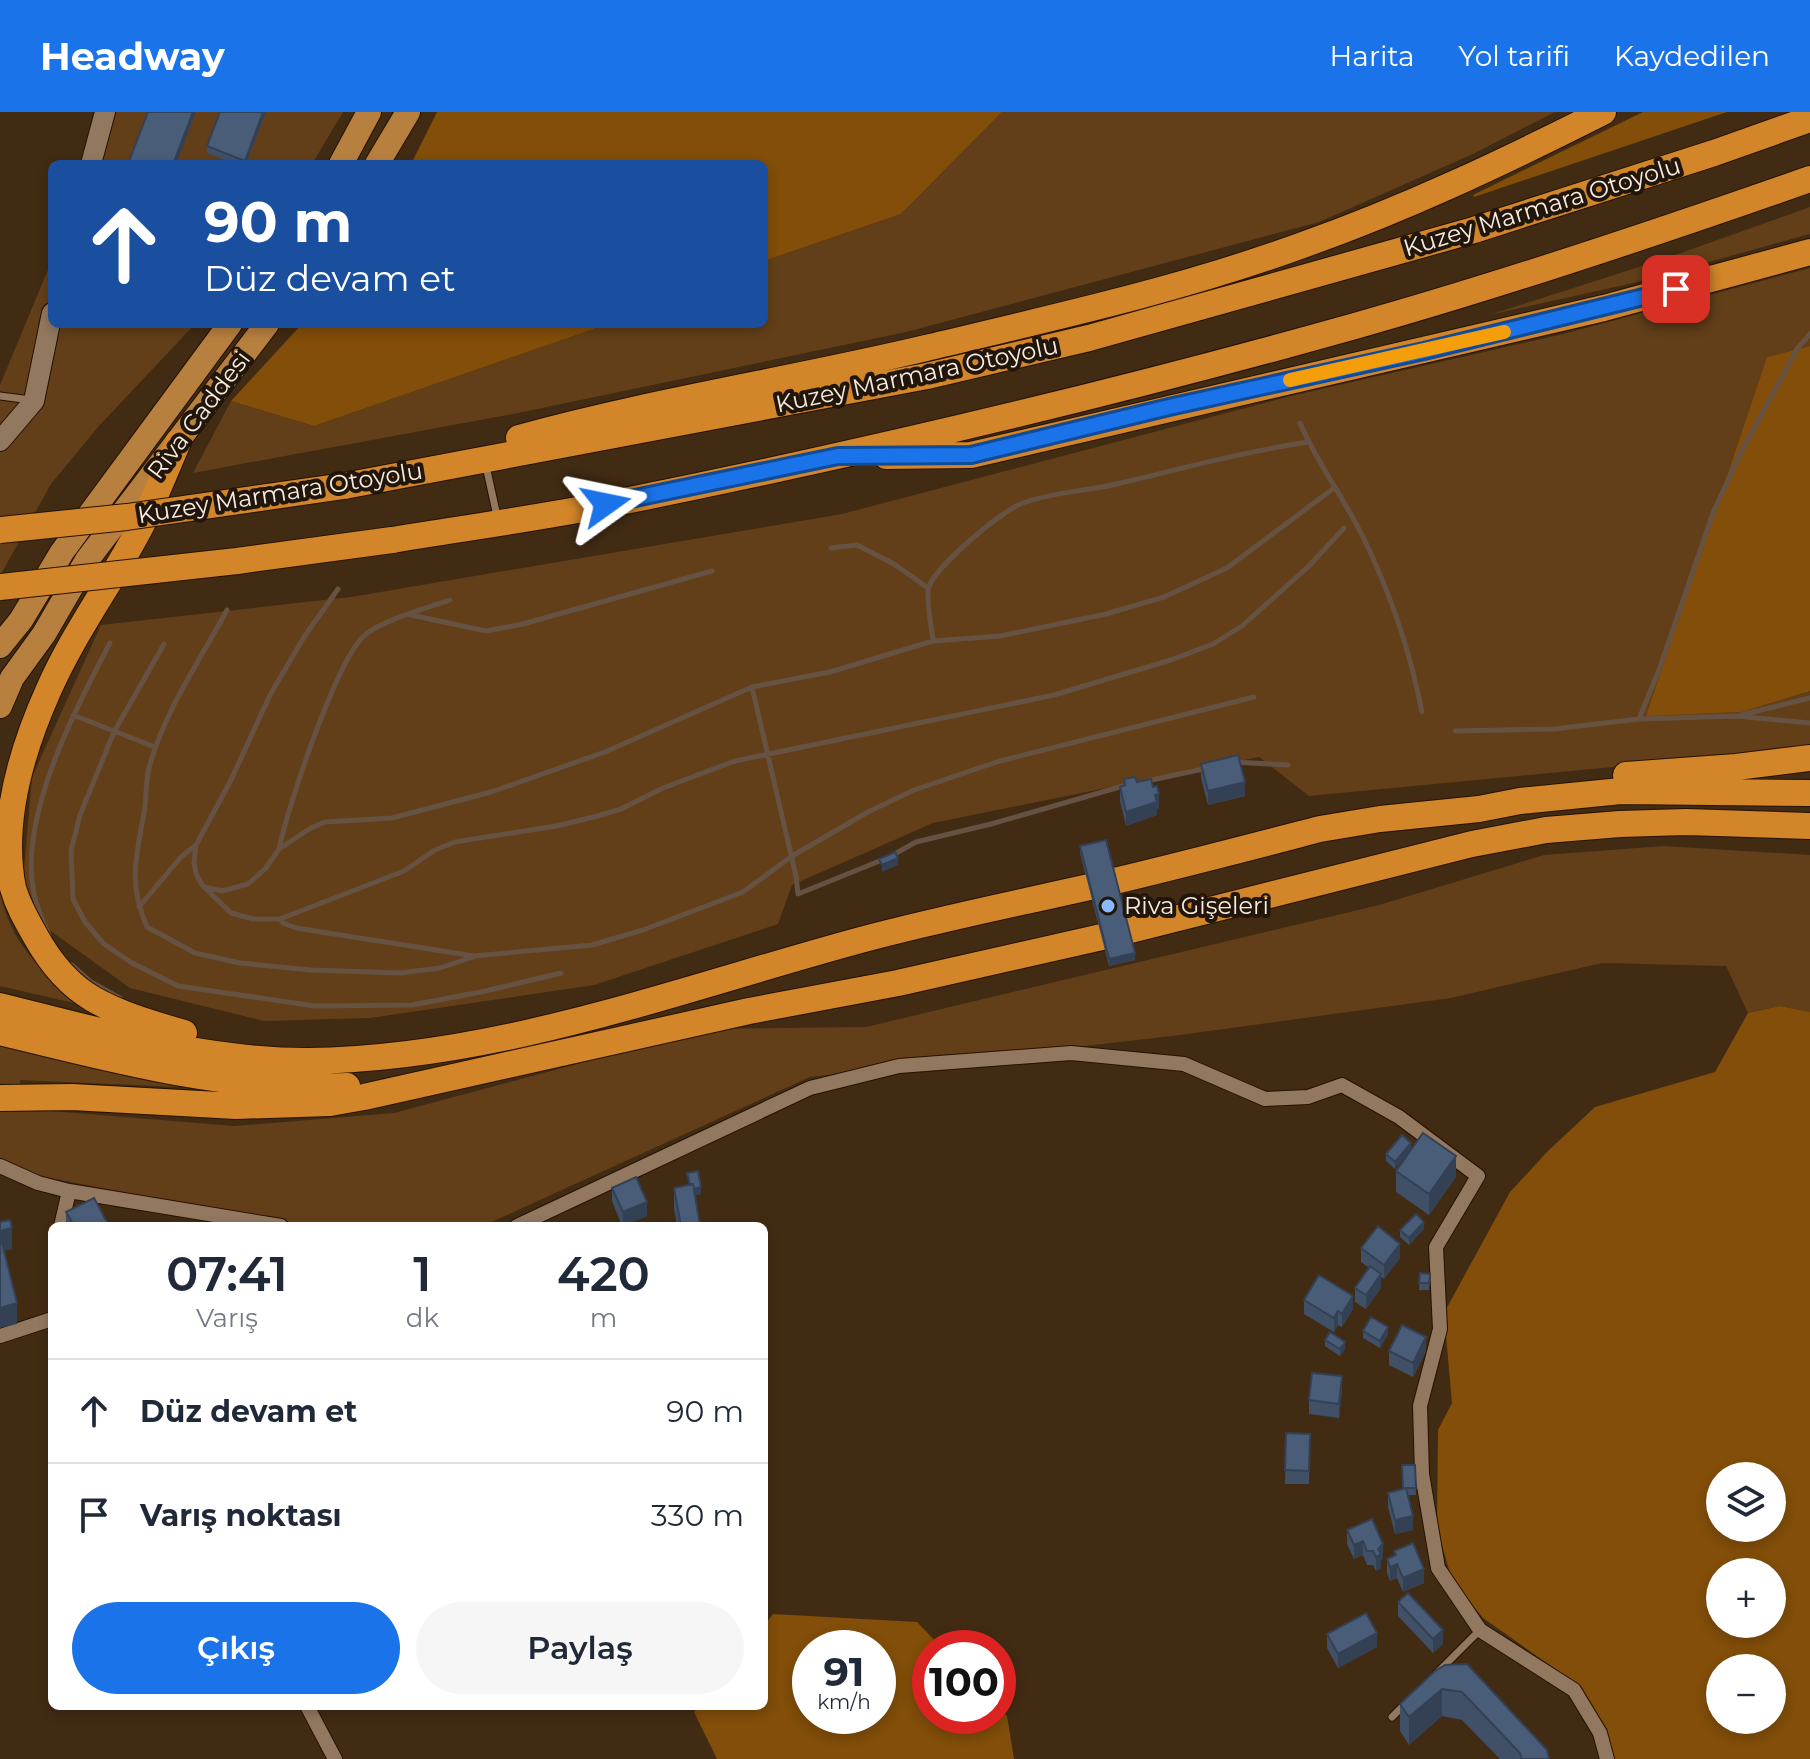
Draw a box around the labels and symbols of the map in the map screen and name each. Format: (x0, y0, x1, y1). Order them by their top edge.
street label: Kuzey Marmara Otoyolu (1400, 151, 1684, 263)
pin (1642, 255, 1710, 323)
street label: Kuzey Marmara Otoyolu (773, 330, 1061, 419)
street label: Riva Caddesi (141, 345, 256, 485)
street label: Kuzey Marmara Otoyolu (135, 456, 425, 529)
position arrow (564, 462, 648, 546)
place label: Riva Gişeleri (1124, 891, 1269, 920)
marker: Riva Gişeleri (1099, 897, 1117, 915)
speed limit sign: 100 (912, 1630, 1016, 1734)

